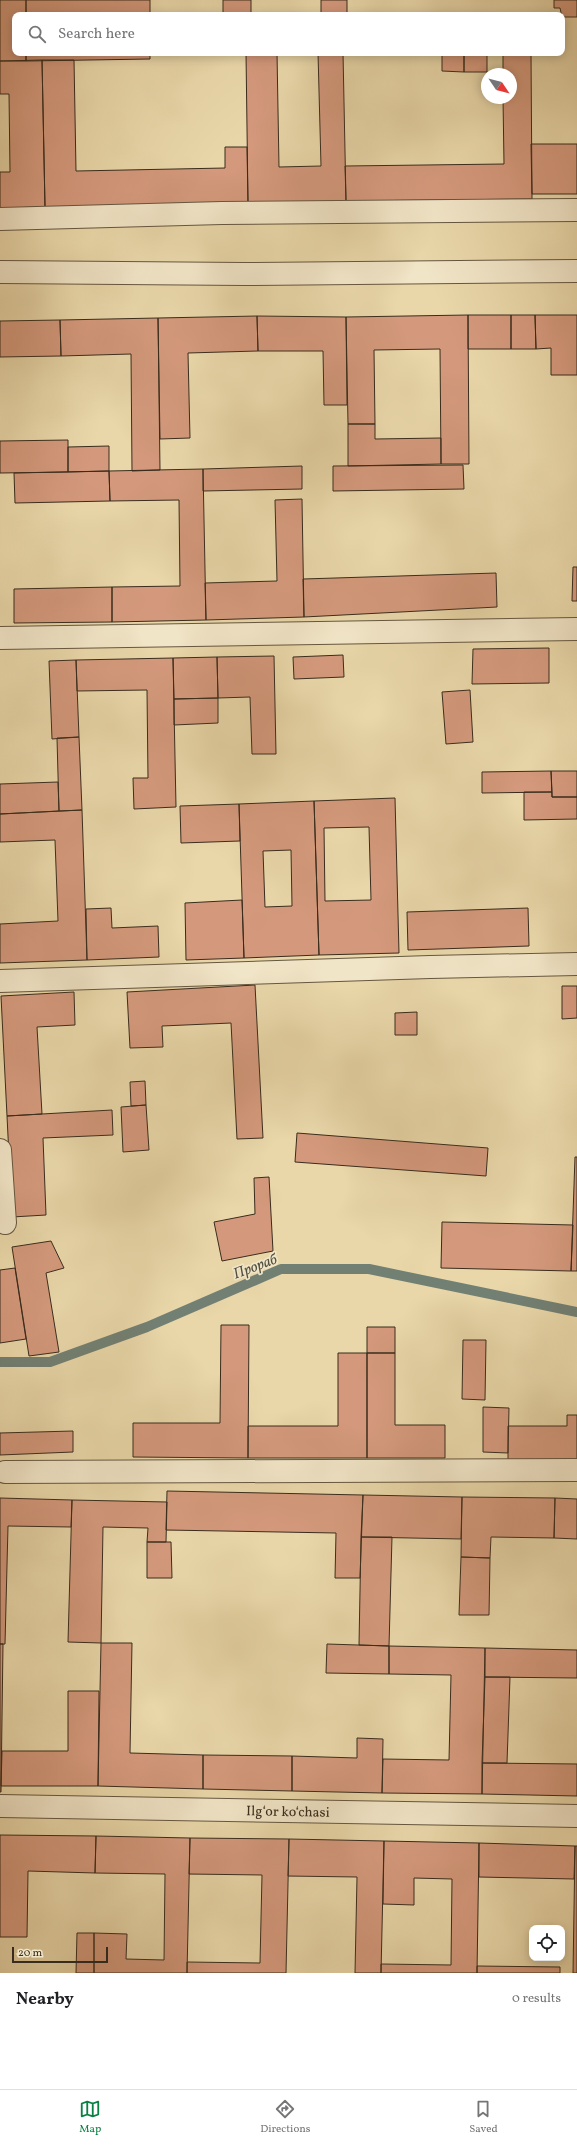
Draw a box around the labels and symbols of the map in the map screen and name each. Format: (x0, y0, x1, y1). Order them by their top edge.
north arrow (481, 68, 517, 104)
water label: Прораб (231, 1249, 282, 1285)
street label: Ilgʻor koʻchasi (246, 1802, 330, 1823)
scale bar (12, 1945, 108, 1964)

